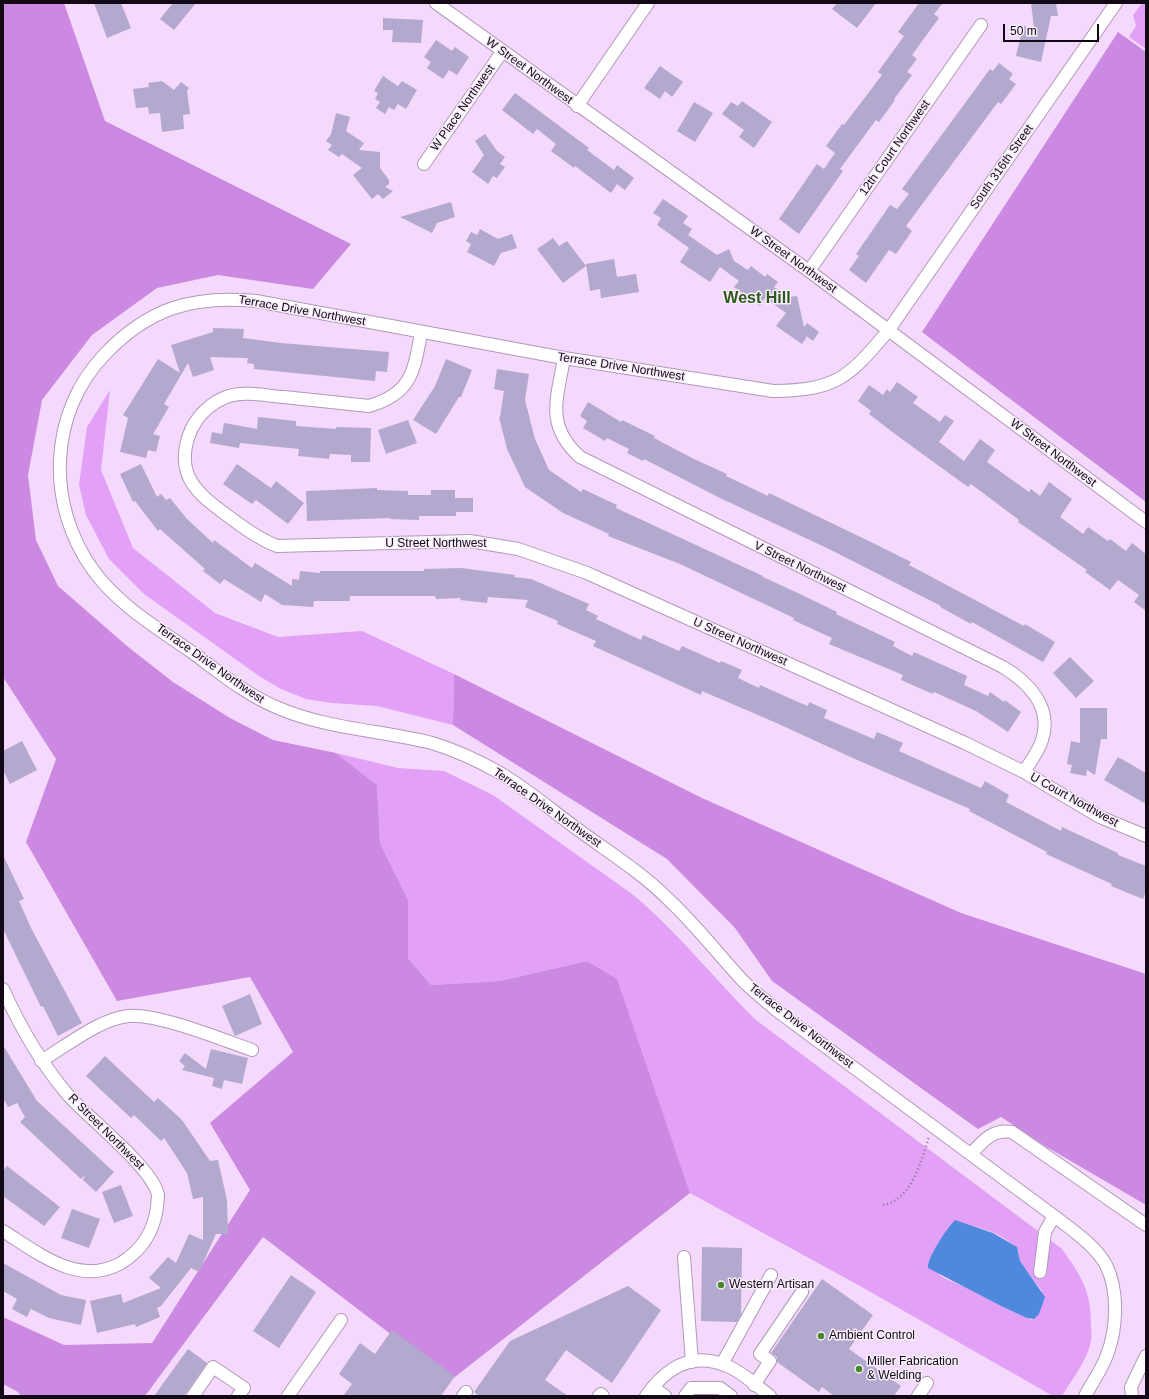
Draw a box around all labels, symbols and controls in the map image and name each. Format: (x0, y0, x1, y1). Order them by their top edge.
scale bar (1005, 16, 1101, 42)
text: 50 m (1010, 24, 1037, 38)
street label: W Street Northwest (483, 35, 575, 107)
street label: W Place Northwest (428, 62, 498, 154)
street label: 12th Court Northwest (857, 97, 933, 199)
street label: South 316th Street (967, 122, 1037, 212)
street label: W Street Northwest (747, 224, 839, 296)
district label: West Hill (723, 289, 791, 309)
street label: Terrace Drive Northwest (237, 293, 367, 329)
street label: Terrace Drive Northwest (556, 350, 686, 384)
street label: W Street Northwest (1007, 416, 1099, 490)
street label: U Street Northwest (385, 537, 487, 551)
street label: V Street Northwest (752, 538, 848, 596)
street label: U Street Northwest (691, 615, 789, 669)
street label: Terrace Drive Northwest (153, 621, 267, 707)
street label: Terrace Drive Northwest (490, 765, 604, 851)
street label: U Court Northwest (1027, 770, 1121, 830)
street label: Terrace Drive Northwest (746, 981, 856, 1071)
street label: R Street Northwest (65, 1091, 147, 1173)
place label: Western Artisan (729, 1278, 814, 1292)
marker: Western Artisan (716, 1280, 726, 1290)
place label: Ambient Control (829, 1329, 915, 1343)
marker: Ambient Control (816, 1331, 826, 1341)
place label: Miller Fabrication & Welding (867, 1355, 958, 1383)
marker: Miller Fabrication & Welding (854, 1364, 864, 1374)

